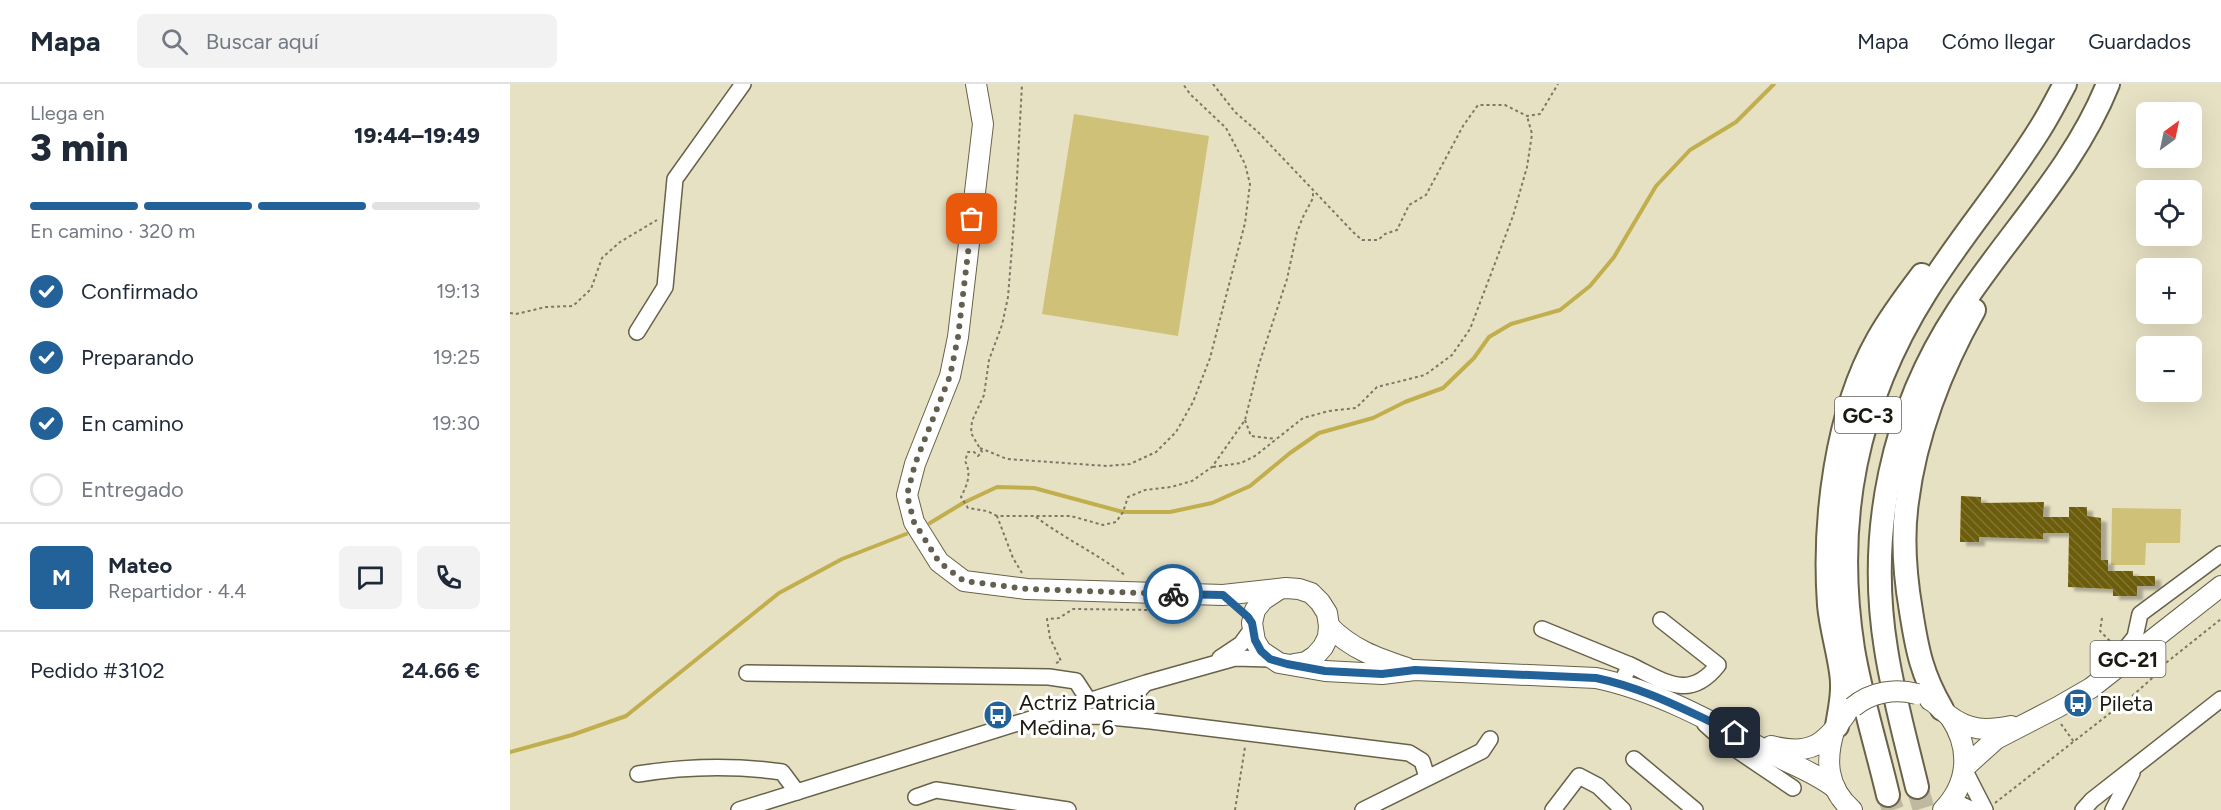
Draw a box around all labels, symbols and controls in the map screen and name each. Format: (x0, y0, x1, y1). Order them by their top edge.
search box (137, 14, 557, 68)
text: Mapa (30, 24, 101, 58)
icon: search (158, 25, 191, 58)
text: Buscar aquí (206, 28, 319, 55)
text: Mapa (1857, 29, 1909, 54)
text: Cómo llegar (1942, 29, 2055, 54)
text: Guardados (2088, 29, 2191, 54)
text: Llega en (30, 101, 105, 125)
north arrow (2136, 102, 2202, 168)
map controls (2136, 102, 2202, 402)
text: 19:44–19:49 (354, 122, 480, 149)
text: 3 min (30, 124, 128, 171)
button: locate (2136, 180, 2202, 246)
pin (946, 193, 997, 244)
icon: bag (955, 202, 988, 235)
text: En camino · 320 m (30, 219, 195, 243)
button: + (2136, 258, 2202, 324)
icon: check (30, 275, 63, 308)
text: Confirmado (81, 278, 198, 305)
text: 19:13 (436, 279, 480, 303)
button: − (2136, 336, 2202, 402)
icon: check (30, 341, 63, 374)
text: Preparando (81, 344, 194, 371)
text: 19:25 (433, 345, 480, 369)
road number: GC-3 (1835, 397, 1901, 433)
icon: check (30, 407, 63, 440)
text: En camino (81, 410, 184, 437)
text: 19:30 (432, 411, 480, 435)
text: Entregado (81, 476, 184, 503)
button: chat (339, 546, 402, 609)
button: phone (417, 546, 480, 609)
text: Mateo (108, 552, 172, 579)
text: M (52, 564, 71, 591)
courier (1143, 564, 1203, 624)
icon: bike (1157, 578, 1190, 611)
text: Repartidor · 4.4 (108, 579, 246, 603)
road number: GC-21 (2090, 641, 2166, 677)
text: Pedido #3102 (30, 657, 165, 684)
text: 24.66 € (402, 657, 480, 684)
bus stop icon: Pileta (2062, 687, 2094, 719)
place label: Actriz Patricia Medina, 6 (1019, 689, 1156, 741)
place label: Pileta (2099, 690, 2153, 717)
bus stop icon: Actriz Patricia Medina, 6 (982, 699, 1014, 731)
pin (1709, 707, 1760, 758)
icon: home (1718, 716, 1751, 749)

